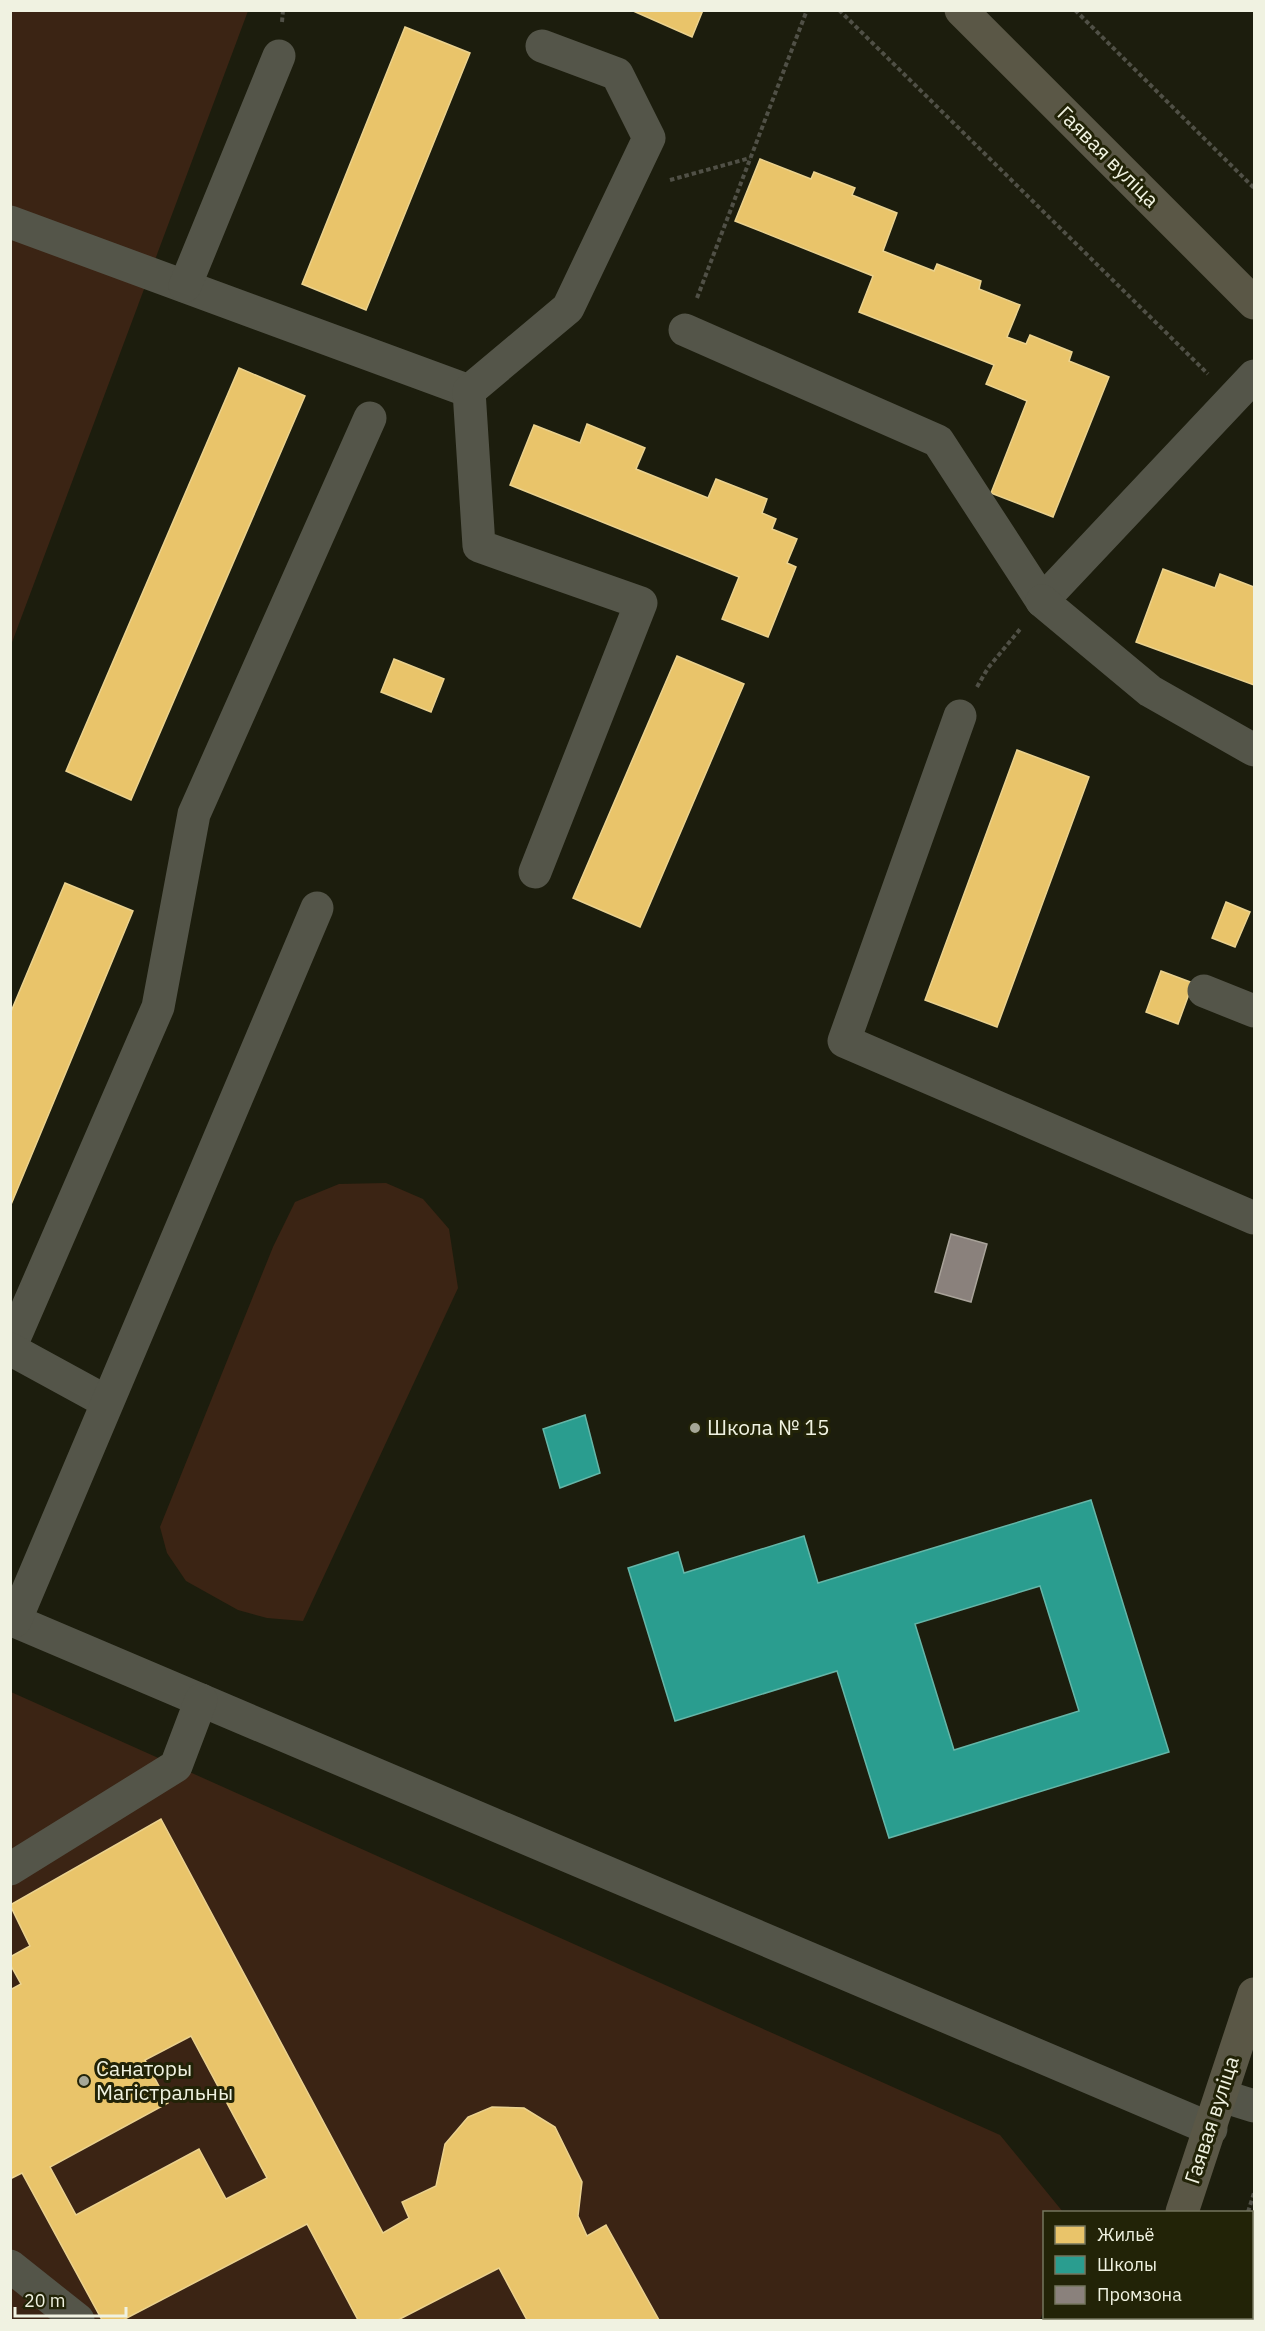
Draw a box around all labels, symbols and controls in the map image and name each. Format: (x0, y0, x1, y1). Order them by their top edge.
street label: Гаявая вуліца (1052, 99, 1166, 213)
place label: Школа № 15 (707, 1413, 830, 1441)
marker: Школа № 15 (688, 1421, 702, 1435)
street label: Гаявая вуліца (1177, 2052, 1245, 2187)
place label: Санаторы Магістральны (96, 2054, 233, 2106)
marker: Санаторы Магістральны (77, 2074, 91, 2088)
legend (1043, 2211, 1253, 2319)
text: Жильё (1097, 2223, 1155, 2246)
text: Школы (1097, 2253, 1157, 2276)
scale bar (15, 2280, 126, 2318)
text: Промзона (1097, 2283, 1182, 2306)
text: 20 m (24, 2289, 66, 2312)

